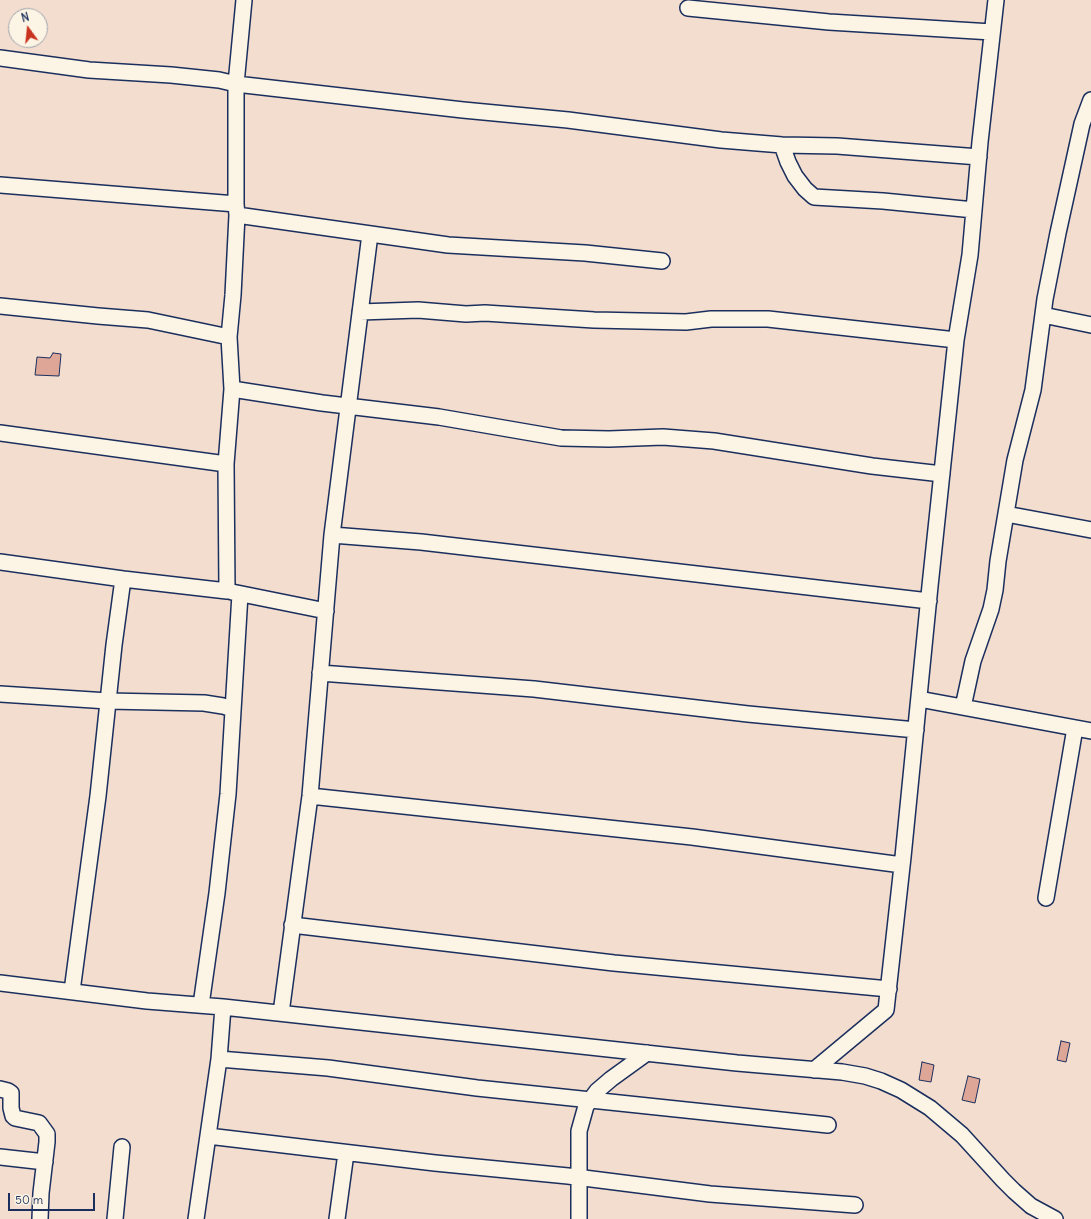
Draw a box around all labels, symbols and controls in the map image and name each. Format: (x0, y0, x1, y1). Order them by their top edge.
north arrow (8, 8, 48, 48)
text: N (20, 10, 31, 25)
scale bar (10, 1185, 97, 1211)
text: 50 m (15, 1192, 43, 1207)

